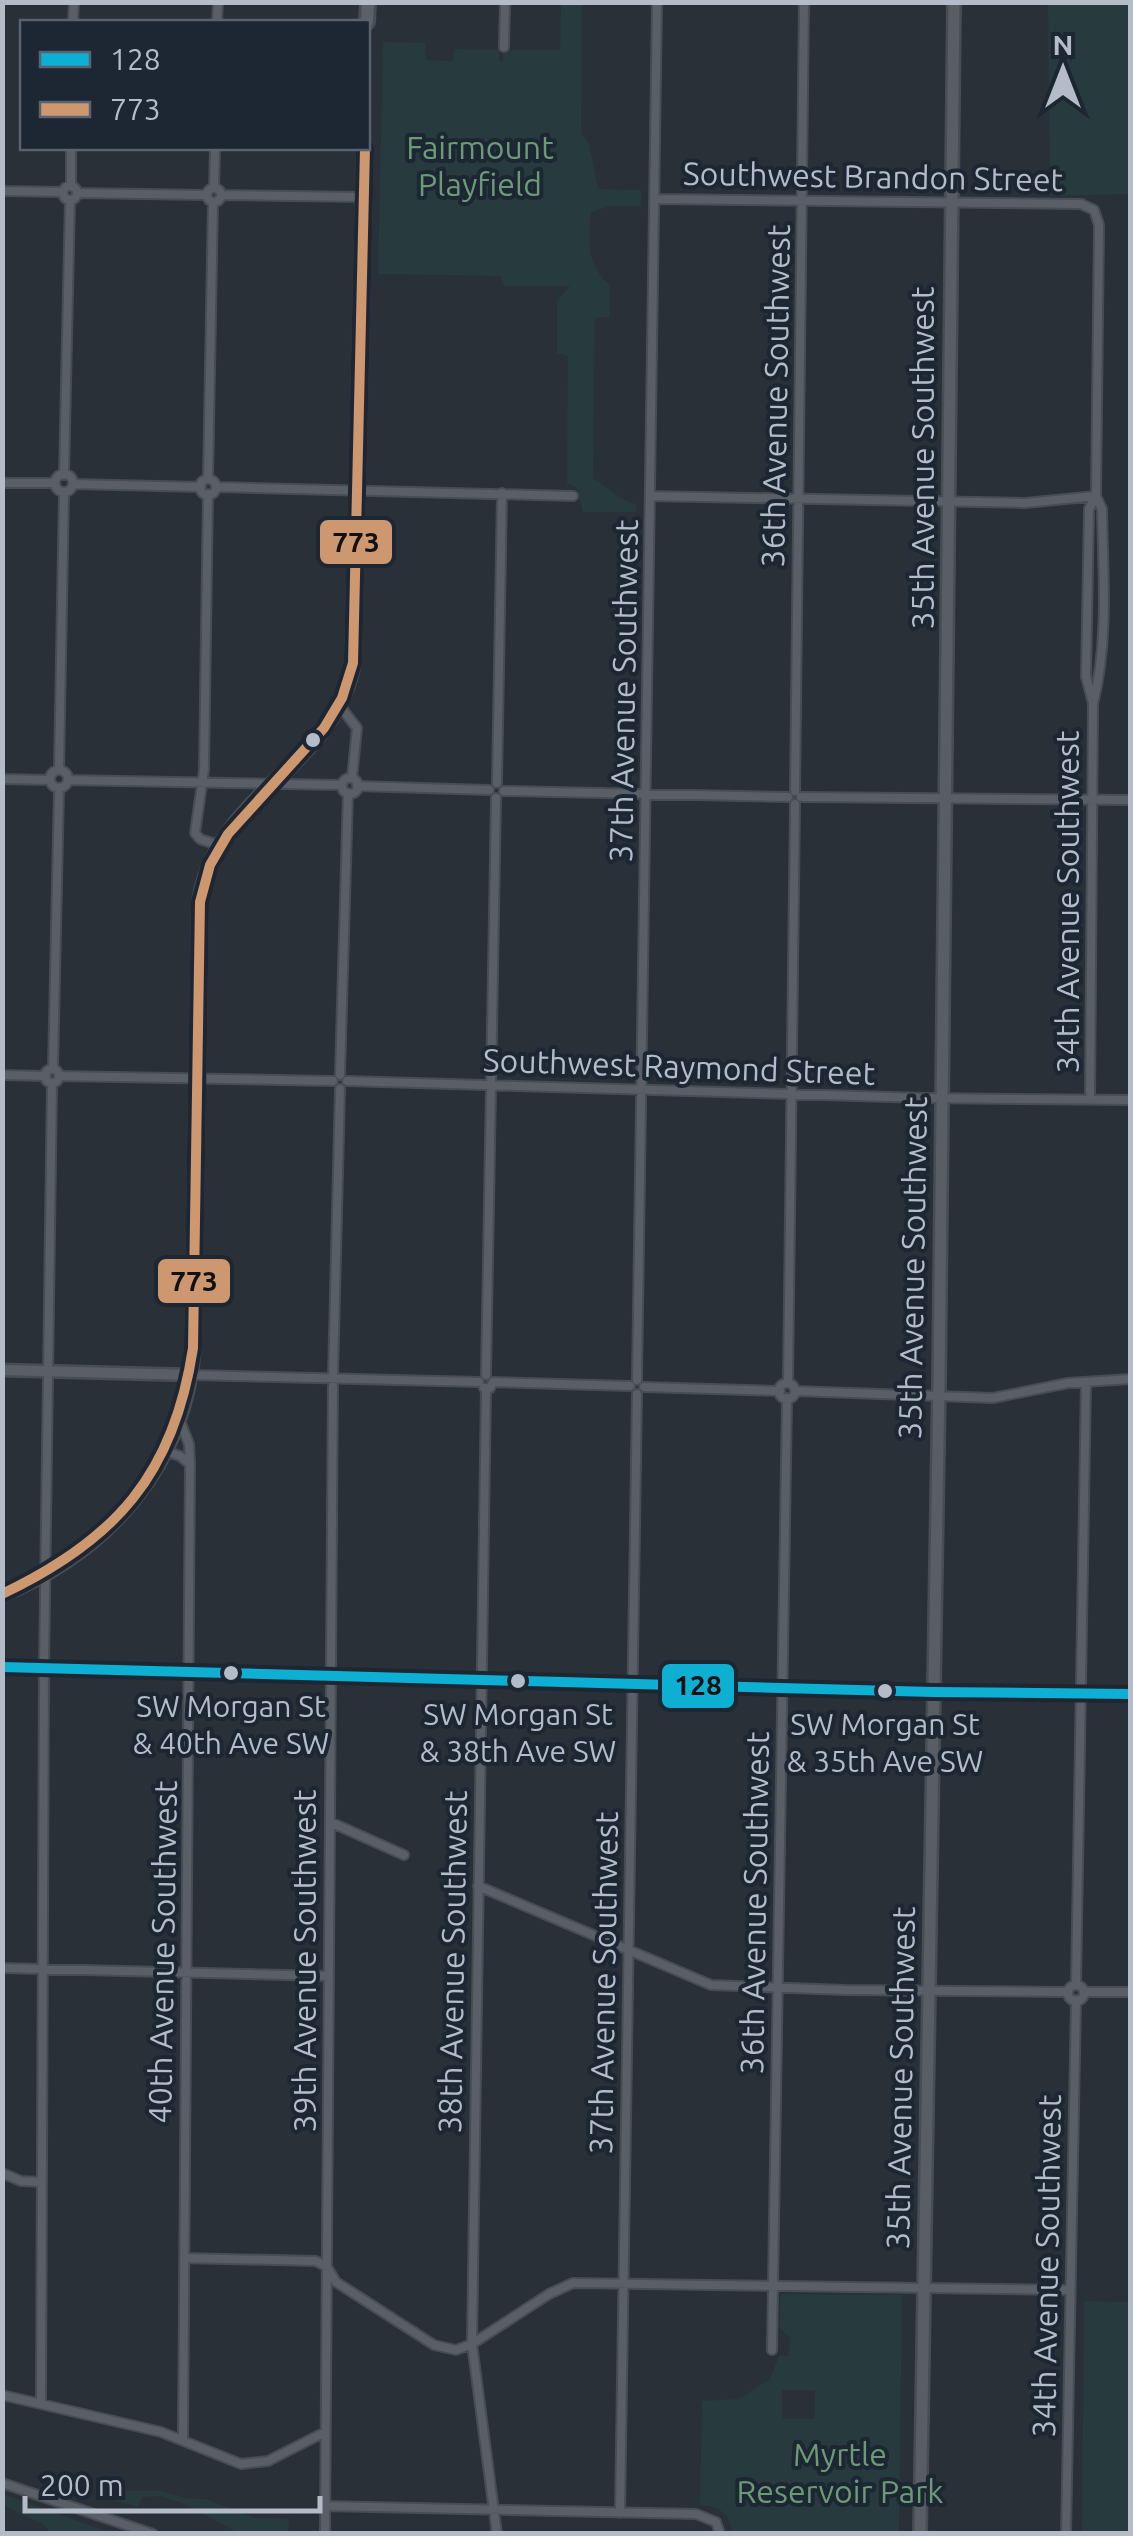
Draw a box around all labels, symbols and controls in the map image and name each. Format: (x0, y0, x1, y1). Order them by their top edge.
legend (20, 20, 370, 150)
north arrow (1013, 20, 1113, 120)
text: N (1053, 29, 1073, 60)
text: 128 (110, 42, 161, 76)
text: 773 (110, 92, 161, 126)
park label: Fairmount Playfield (406, 129, 554, 202)
street label: Southwest Brandon Street (683, 155, 1064, 197)
street label: 36th Avenue Southwest (754, 224, 796, 568)
street label: 35th Avenue Southwest (904, 286, 940, 629)
line badge: 773 (318, 518, 394, 566)
street label: 37th Avenue Southwest (602, 519, 644, 863)
text: 773 (332, 526, 380, 557)
unlabelled marker (303, 730, 323, 750)
street label: 34th Avenue Southwest (1049, 730, 1085, 1073)
street label: Southwest Raymond Street (482, 1041, 876, 1091)
street label: 35th Avenue Southwest (891, 1096, 933, 1440)
line badge: 773 (156, 1257, 232, 1305)
text: 773 (170, 1265, 218, 1296)
line badge: 128 (660, 1662, 736, 1710)
marker: SW Morgan St & 40th Ave SW (221, 1663, 241, 1683)
text: 128 (674, 1669, 722, 1700)
marker: SW Morgan St & 38th Ave SW (508, 1671, 528, 1691)
marker: SW Morgan St & 35th Ave SW (875, 1681, 895, 1701)
place label: SW Morgan St & 40th Ave SW (133, 1689, 329, 1760)
place label: SW Morgan St & 38th Ave SW (420, 1697, 616, 1768)
place label: SW Morgan St & 35th Ave SW (787, 1707, 983, 1778)
street label: 36th Avenue Southwest (733, 1731, 775, 2075)
street label: 40th Avenue Southwest (141, 1780, 183, 2124)
street label: 39th Avenue Southwest (286, 1789, 322, 2132)
street label: 38th Avenue Southwest (431, 1790, 473, 2134)
street label: 37th Avenue Southwest (582, 1811, 624, 2155)
street label: 35th Avenue Southwest (879, 1906, 921, 2250)
street label: 34th Avenue Southwest (1025, 2094, 1067, 2438)
park label: Myrtle Reservoir Park (736, 2436, 944, 2509)
scale bar (25, 2451, 320, 2513)
text: 200 m (40, 2468, 124, 2502)

